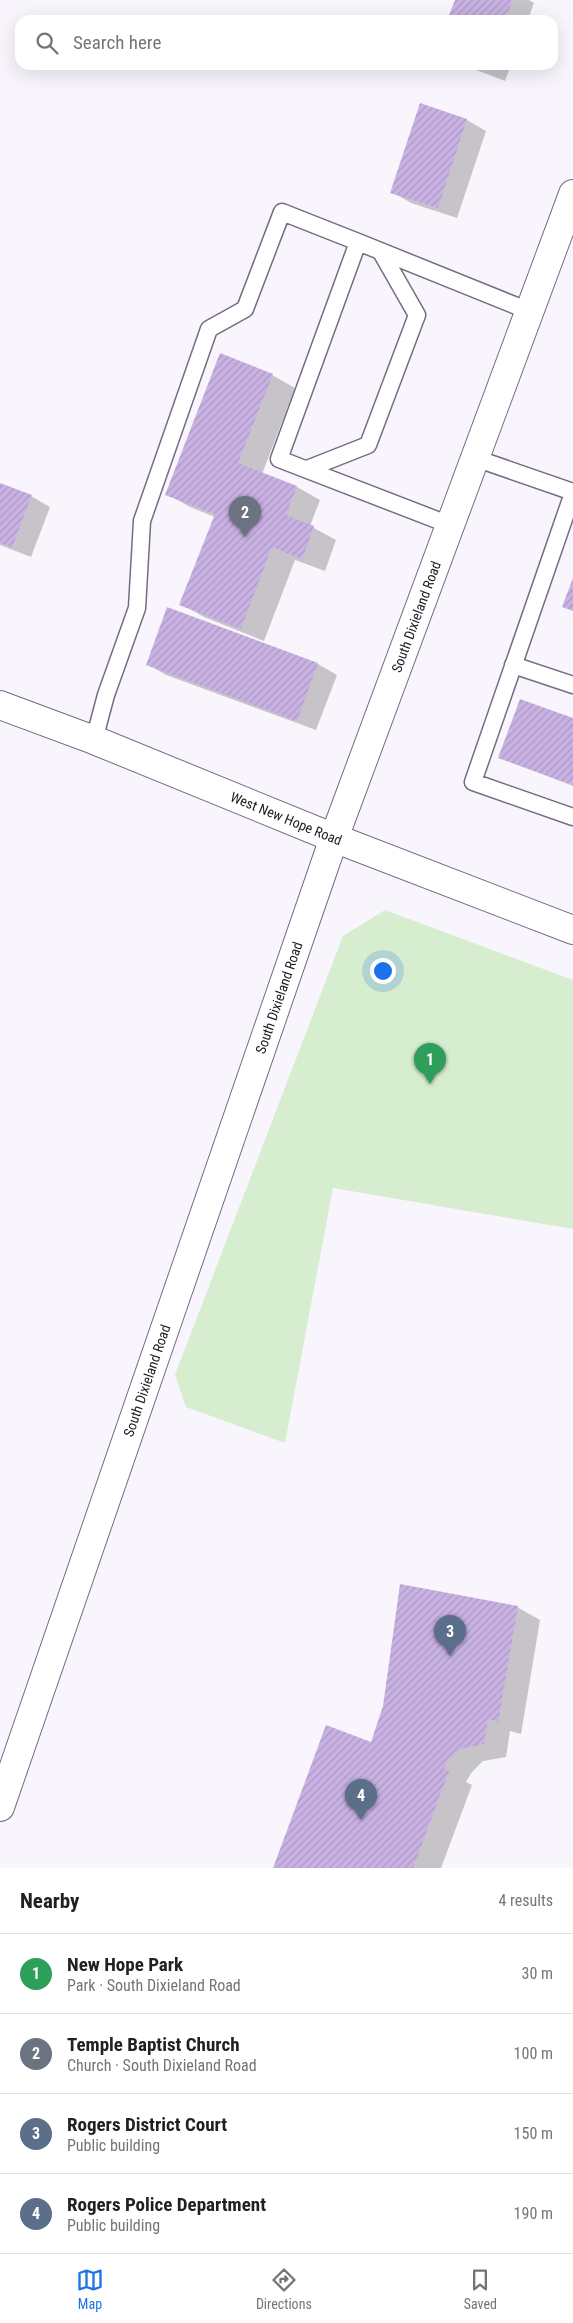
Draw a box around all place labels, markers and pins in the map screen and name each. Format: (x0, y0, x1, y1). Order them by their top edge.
pin: 2 (229, 496, 261, 537)
pin: 1 (414, 1043, 446, 1084)
pin: 3 (434, 1615, 466, 1656)
pin: 4 (345, 1779, 377, 1820)

